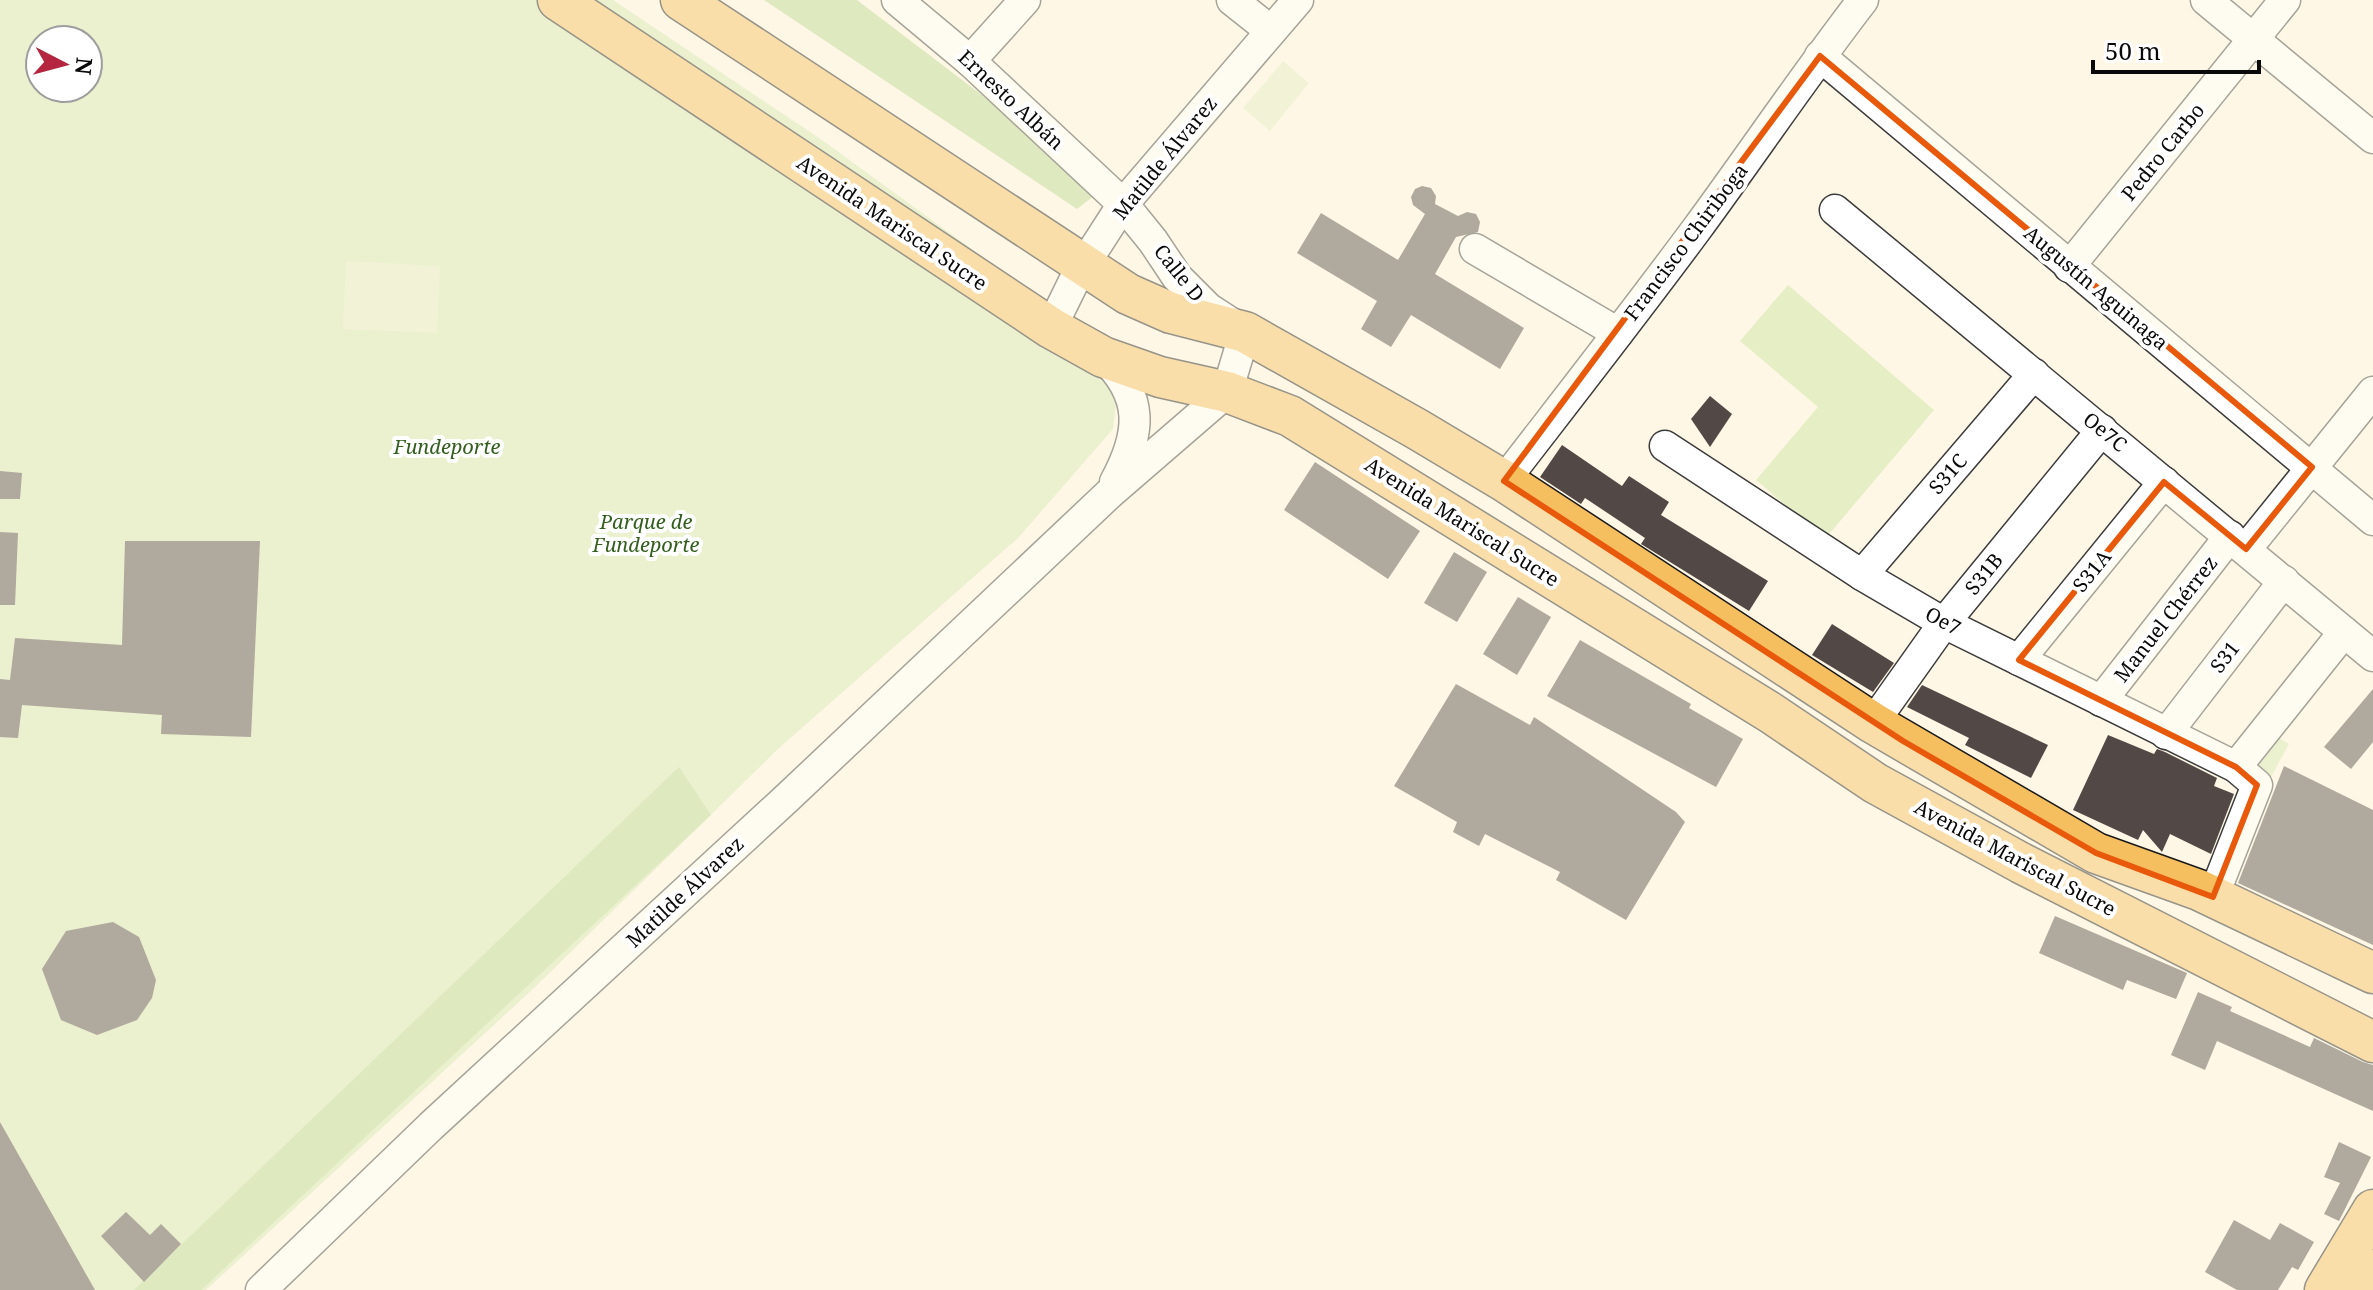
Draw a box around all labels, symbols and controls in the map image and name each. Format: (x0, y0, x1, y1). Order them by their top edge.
north arrow (24, 24, 104, 104)
scale bar (2093, 24, 2259, 74)
text: 50 m (2105, 34, 2161, 67)
street label: Ernesto Albán (953, 44, 1070, 156)
text: N (69, 56, 101, 76)
street label: Matilde Álvarez (1107, 90, 1223, 225)
street label: Pedro Carbo (2115, 97, 2210, 206)
street label: Avenida Mariscal Sucre (792, 149, 993, 296)
street label: Francisco Chiriboga (1618, 158, 1754, 326)
street label: Augustín Aguinaga (2019, 219, 2174, 356)
street label: Calle D (1148, 238, 1211, 307)
street label: Oe7C (2078, 406, 2133, 458)
park label: Fundeporte (393, 433, 501, 460)
street label: S31C (1922, 448, 1973, 500)
street label: Avenida Mariscal Sucre (1360, 451, 1564, 592)
park label: Parque de Fundeporte (592, 508, 700, 558)
street label: S31A (2066, 543, 2118, 598)
street label: S31B (1959, 547, 2009, 600)
street label: Manuel Chérrez (2108, 550, 2223, 687)
street label: Oe7 (1921, 600, 1966, 641)
street label: S31 (2204, 635, 2245, 678)
street label: Avenida Mariscal Sucre (1910, 793, 2121, 922)
street label: Matilde Álvarez (620, 830, 749, 953)

